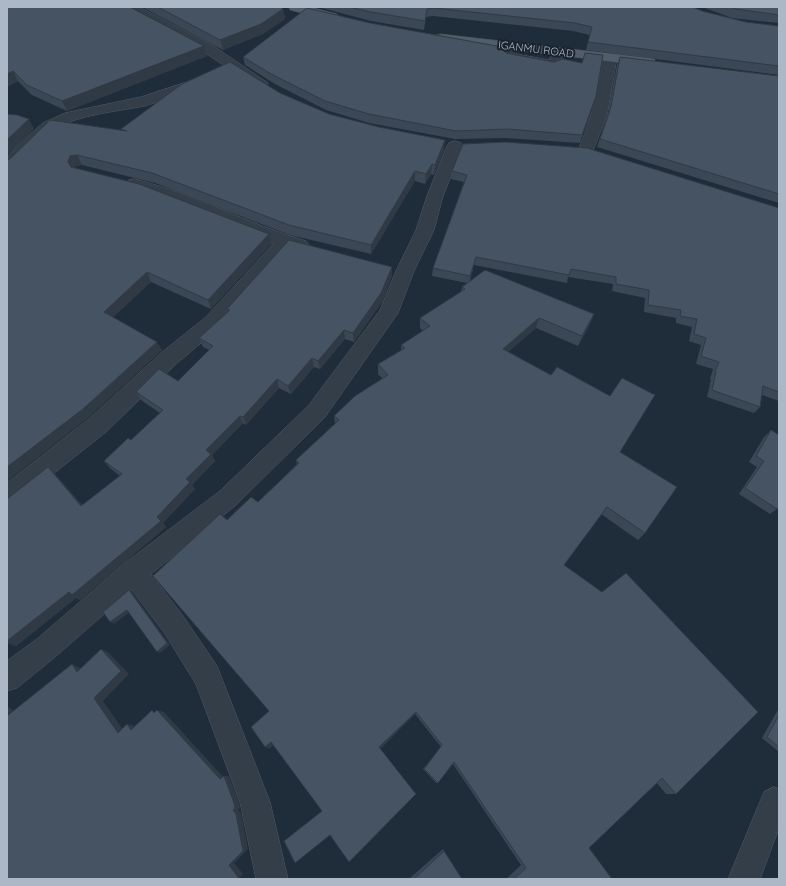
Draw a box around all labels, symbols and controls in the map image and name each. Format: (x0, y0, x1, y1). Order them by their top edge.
street label: IGANMU ROAD (497, 37, 575, 61)

